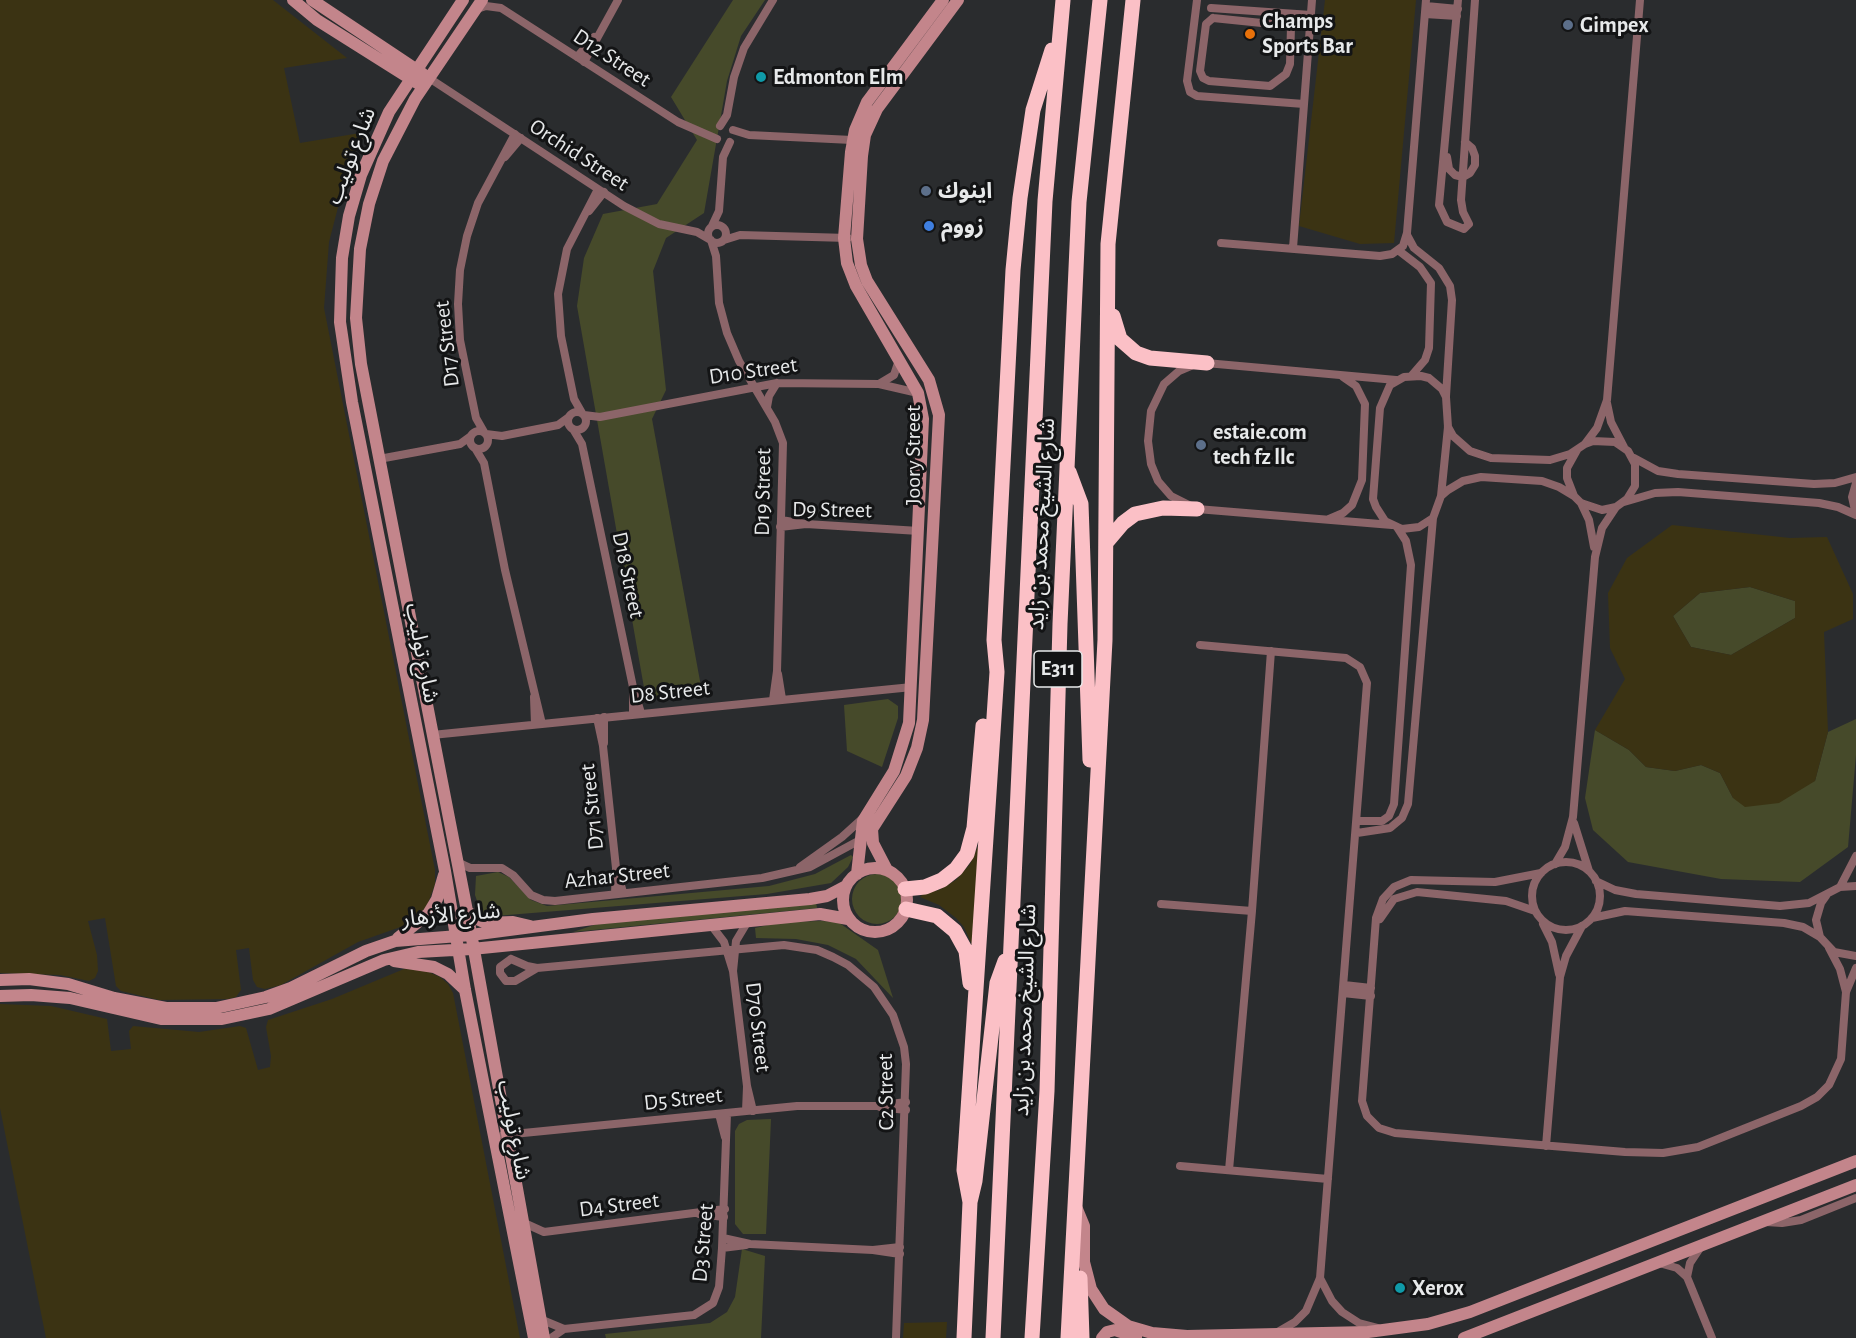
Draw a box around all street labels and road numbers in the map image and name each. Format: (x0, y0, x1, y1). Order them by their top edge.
street label: D12 Street (568, 23, 656, 93)
street label: شارع توليب (320, 104, 382, 208)
street label: Orchid Street (524, 113, 634, 197)
street label: D17 Street (429, 300, 465, 388)
street label: D10 Street (707, 352, 799, 390)
street label: Joory Street (900, 405, 926, 505)
street label: شارع الشيخ محمد بن زايد (1023, 417, 1061, 631)
street label: D19 Street (749, 448, 777, 536)
street label: D9 Street (792, 496, 872, 524)
street label: D18 Street (606, 529, 650, 621)
street label: شارع توليب (399, 601, 445, 705)
road number: E311 (1034, 651, 1082, 687)
street label: D8 Street (629, 675, 711, 709)
street label: D71 Street (574, 763, 610, 851)
street label: Azhar Street (563, 857, 671, 895)
street label: شارع الأزهار (401, 898, 501, 932)
street label: شارع الشيخ محمد بن زايد (1008, 903, 1042, 1117)
street label: D70 Street (739, 981, 777, 1073)
street label: C2 Street (872, 1053, 900, 1131)
street label: شارع توليب (491, 1078, 537, 1182)
street label: D5 Street (642, 1082, 724, 1116)
street label: D4 Street (578, 1187, 660, 1223)
street label: D3 Street (686, 1203, 720, 1283)

